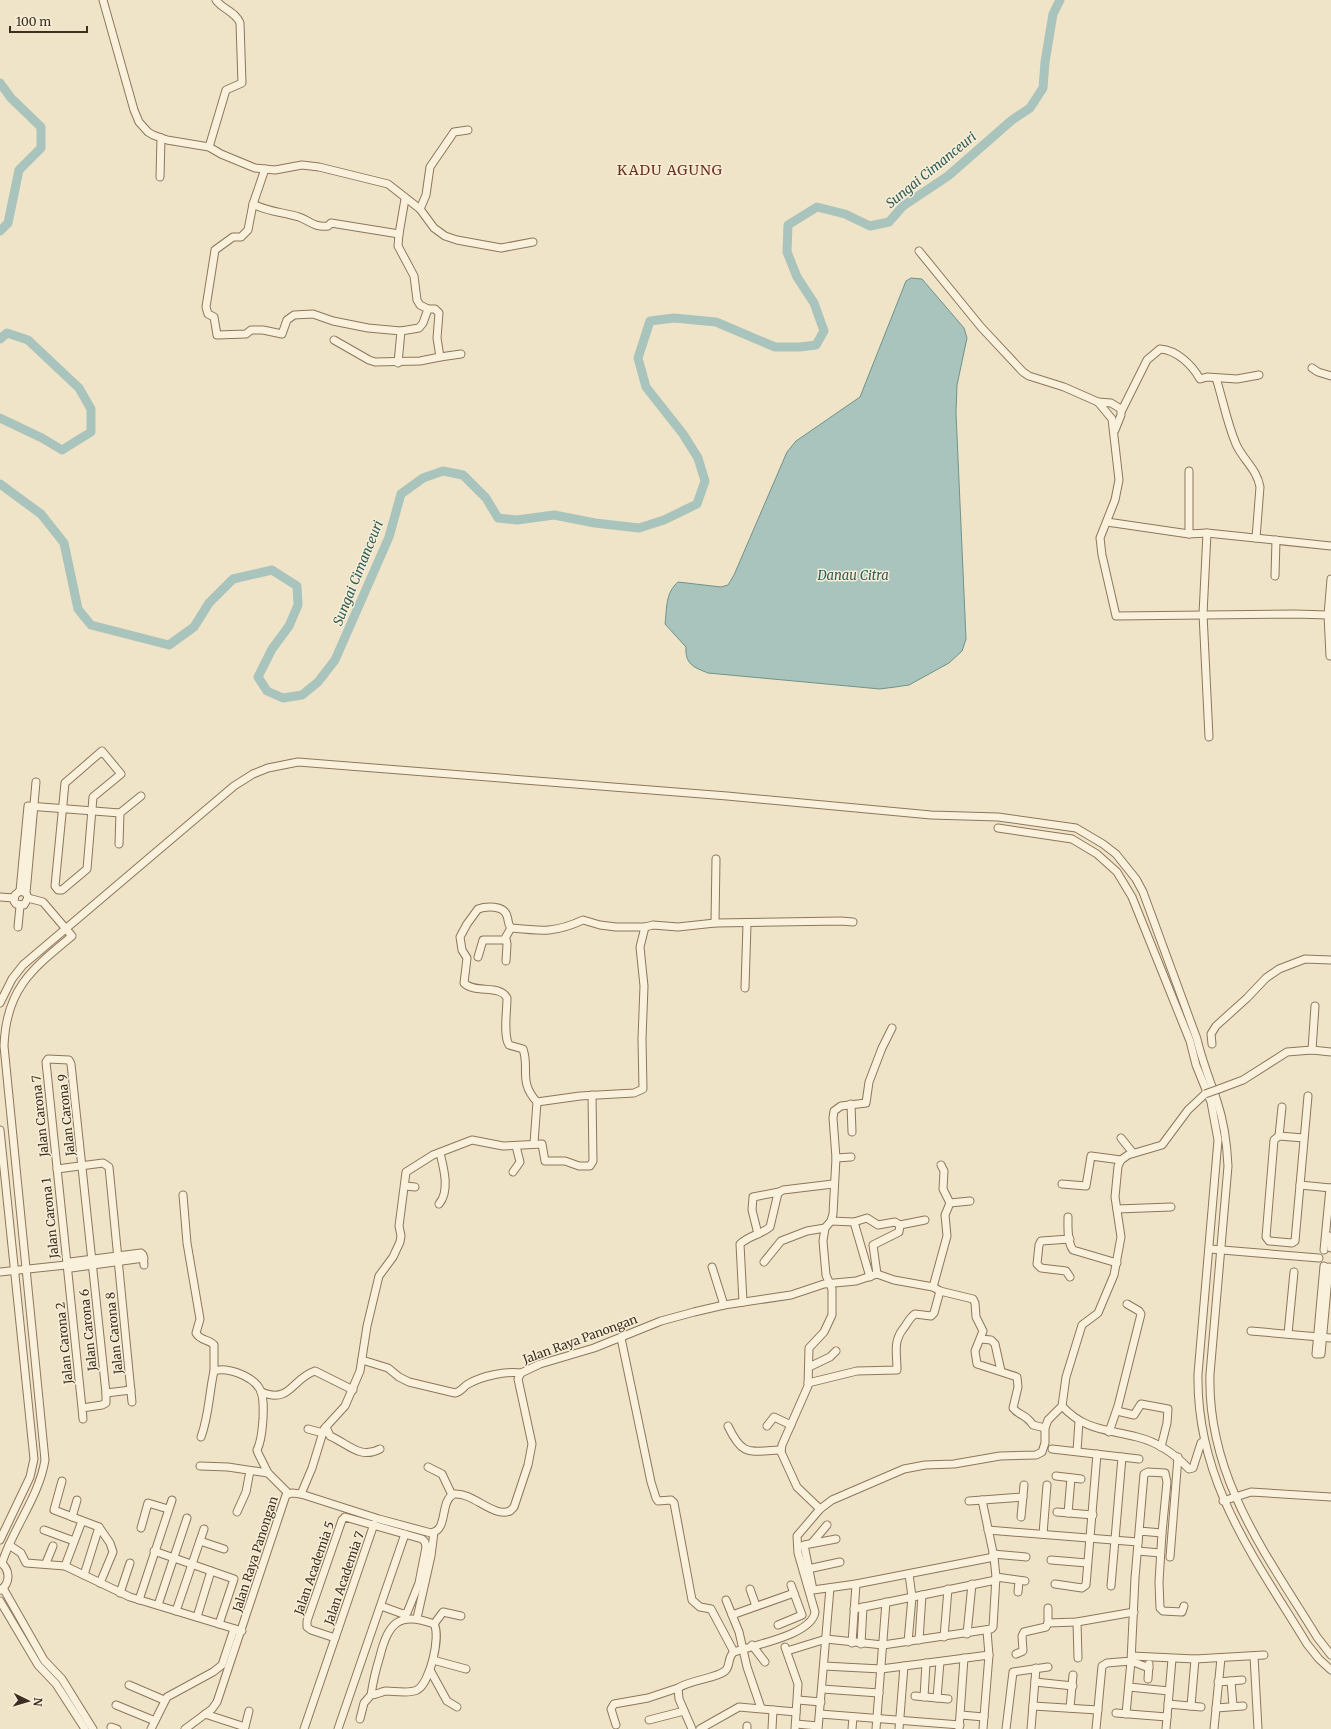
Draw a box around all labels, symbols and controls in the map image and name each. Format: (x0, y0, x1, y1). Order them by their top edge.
scale bar (10, 8, 87, 34)
text: 100 m (16, 14, 51, 29)
water label: Sungai Cimanceuri (882, 128, 980, 212)
district label: KADU AGUNG (617, 161, 723, 179)
water label: Sungai Cimanceuri (329, 518, 387, 628)
water label: Danau Citra (816, 567, 889, 584)
street label: Jalan Carona 9 (54, 1073, 78, 1158)
street label: Jalan Carona 7 (28, 1074, 52, 1159)
street label: Jalan Carona 1 (38, 1177, 62, 1260)
street label: Jalan Carona 6 (76, 1288, 100, 1373)
street label: Jalan Carona 8 (102, 1291, 126, 1376)
street label: Jalan Carona 2 (52, 1301, 76, 1386)
street label: Jalan Raya Panongan (520, 1311, 639, 1367)
street label: Jalan Raya Panongan (229, 1494, 281, 1615)
street label: Jalan Academia 5 (291, 1519, 337, 1618)
street label: Jalan Academia 7 (321, 1529, 367, 1628)
north arrow (8, 1681, 48, 1721)
text: N (31, 1697, 45, 1707)

